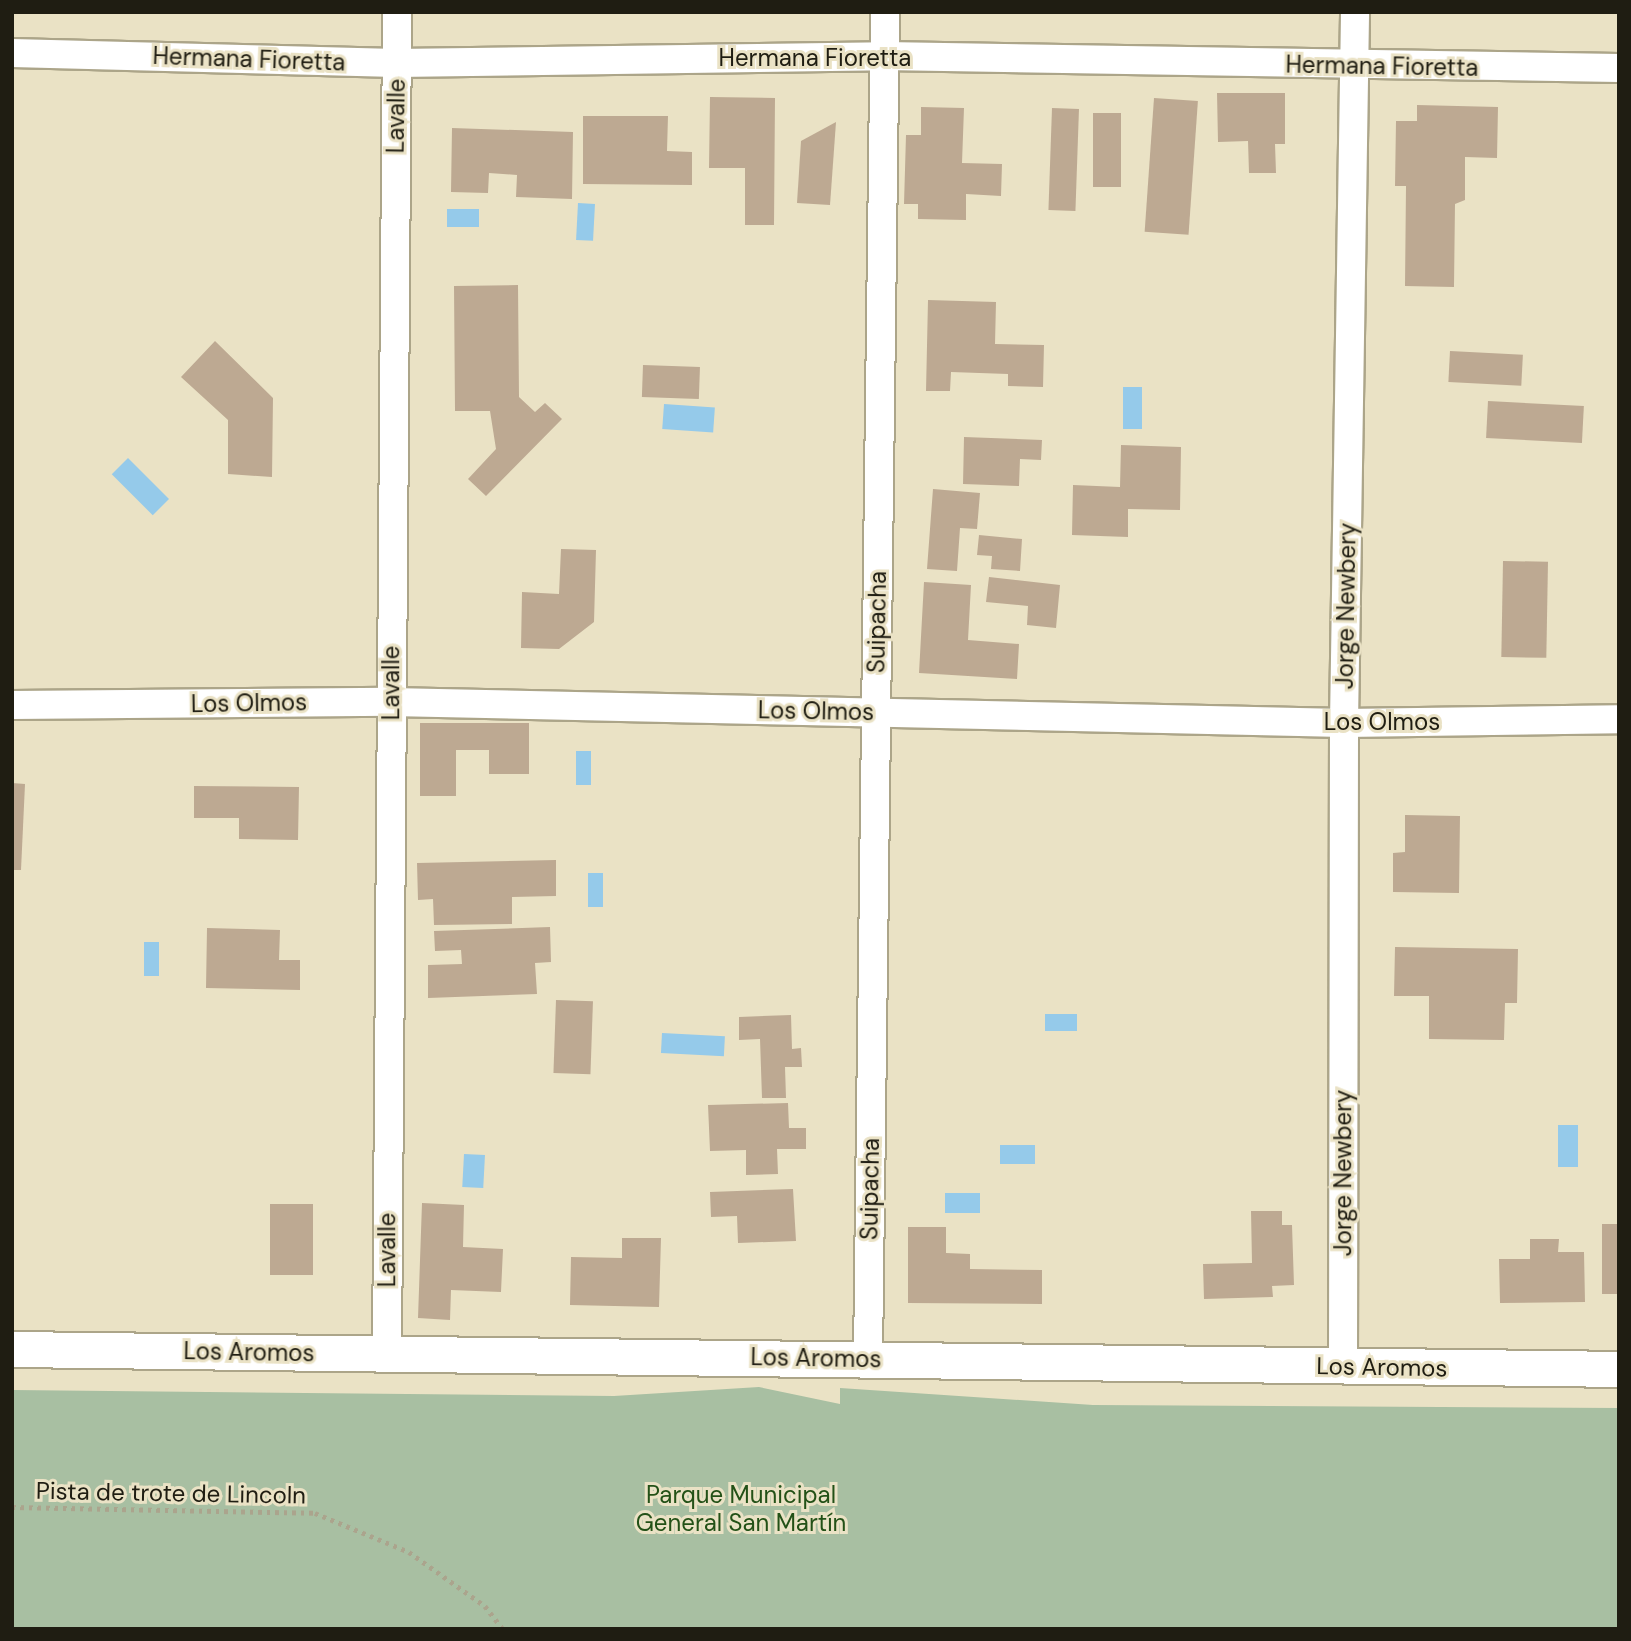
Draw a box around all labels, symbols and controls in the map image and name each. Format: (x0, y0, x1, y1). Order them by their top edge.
street label: Hermana Fioretta (152, 41, 346, 77)
street label: Hermana Fioretta (719, 44, 911, 72)
street label: Hermana Fioretta (1285, 50, 1479, 82)
street label: Lavalle (381, 78, 411, 154)
street label: Jorge Newbery (1330, 522, 1362, 690)
street label: Suipacha (862, 571, 892, 673)
street label: Lavalle (377, 646, 405, 720)
street label: Los Olmos (191, 688, 307, 718)
street label: Los Olmos (758, 696, 874, 726)
street label: Los Olmos (1324, 708, 1440, 736)
street label: Jorge Newbery (1329, 1090, 1357, 1256)
street label: Suipacha (855, 1138, 885, 1240)
street label: Lavalle (373, 1213, 401, 1287)
street label: Los Aromos (183, 1336, 315, 1368)
street label: Los Aromos (750, 1342, 882, 1374)
street label: Los Aromos (1316, 1351, 1448, 1383)
street label: Pista de trote de Lincoln (36, 1476, 306, 1510)
park label: Parque Municipal General San Martín (636, 1481, 846, 1537)

